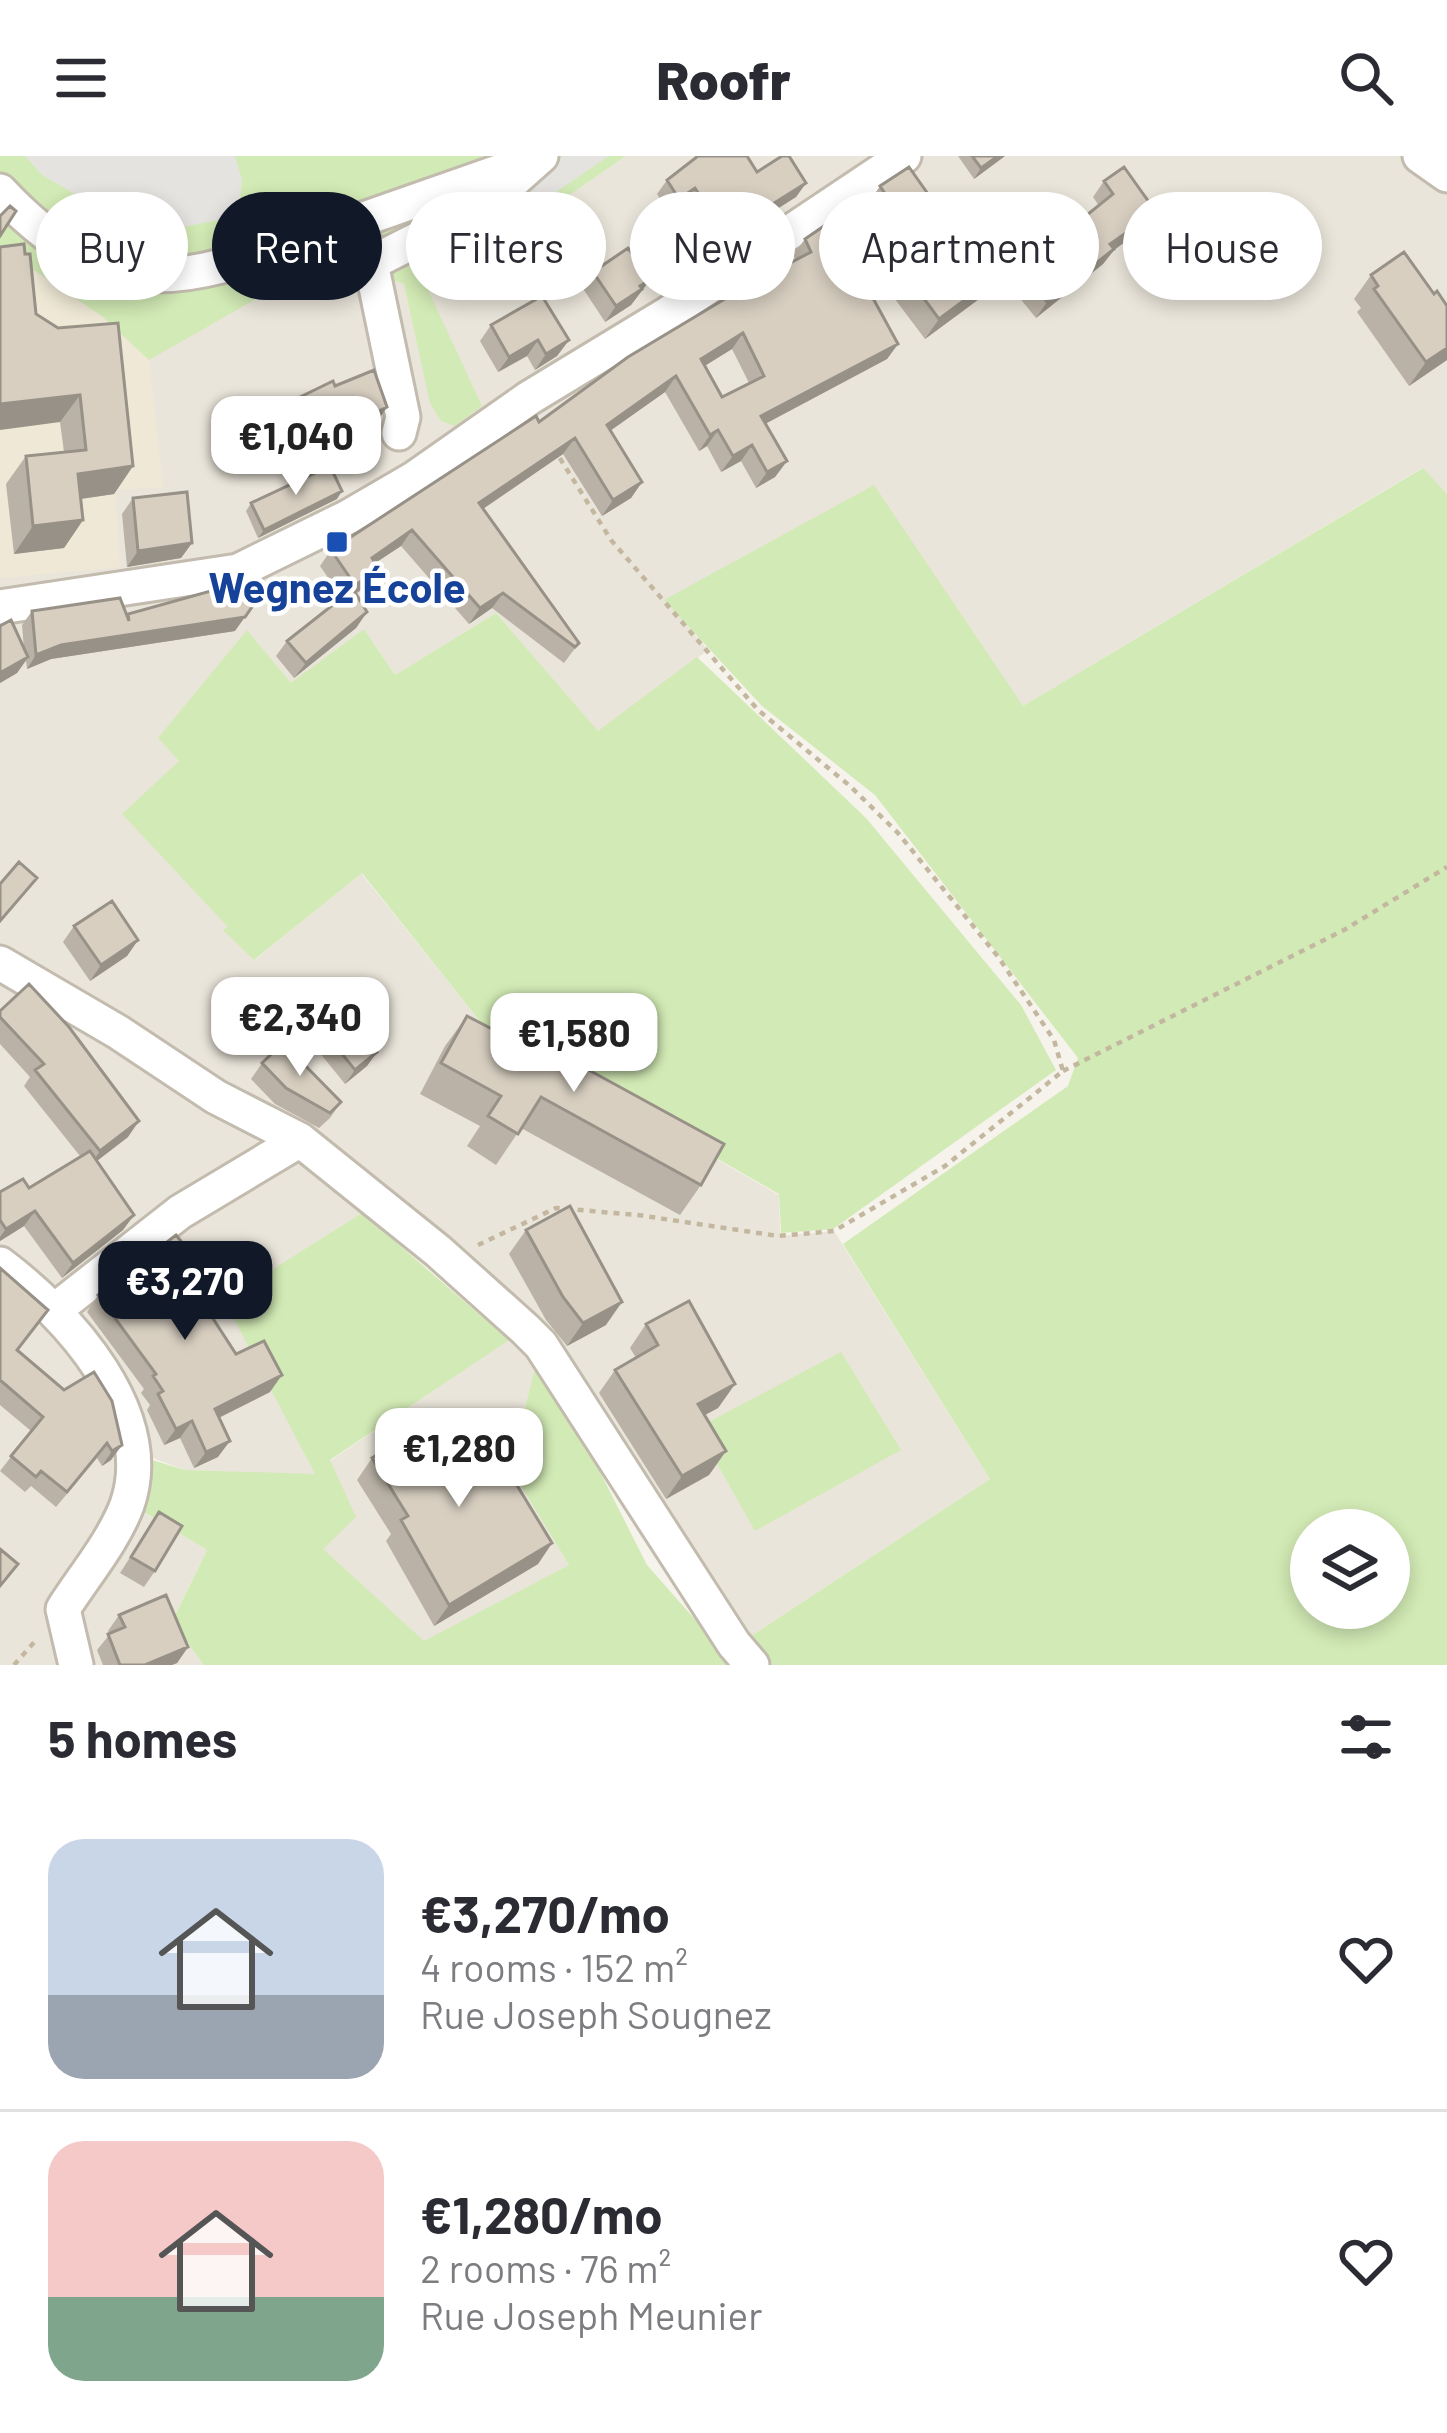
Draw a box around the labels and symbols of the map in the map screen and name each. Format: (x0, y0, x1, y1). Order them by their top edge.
pin: €1,040 (198, 396, 394, 498)
marker: Wegnez École (324, 529, 350, 555)
place label: Wegnez École (208, 561, 466, 612)
pin: €2,340 (202, 977, 398, 1079)
pin: €1,580 (476, 993, 672, 1095)
pin: €3,270 (87, 1241, 283, 1343)
pin: €1,280 (361, 1408, 557, 1510)

